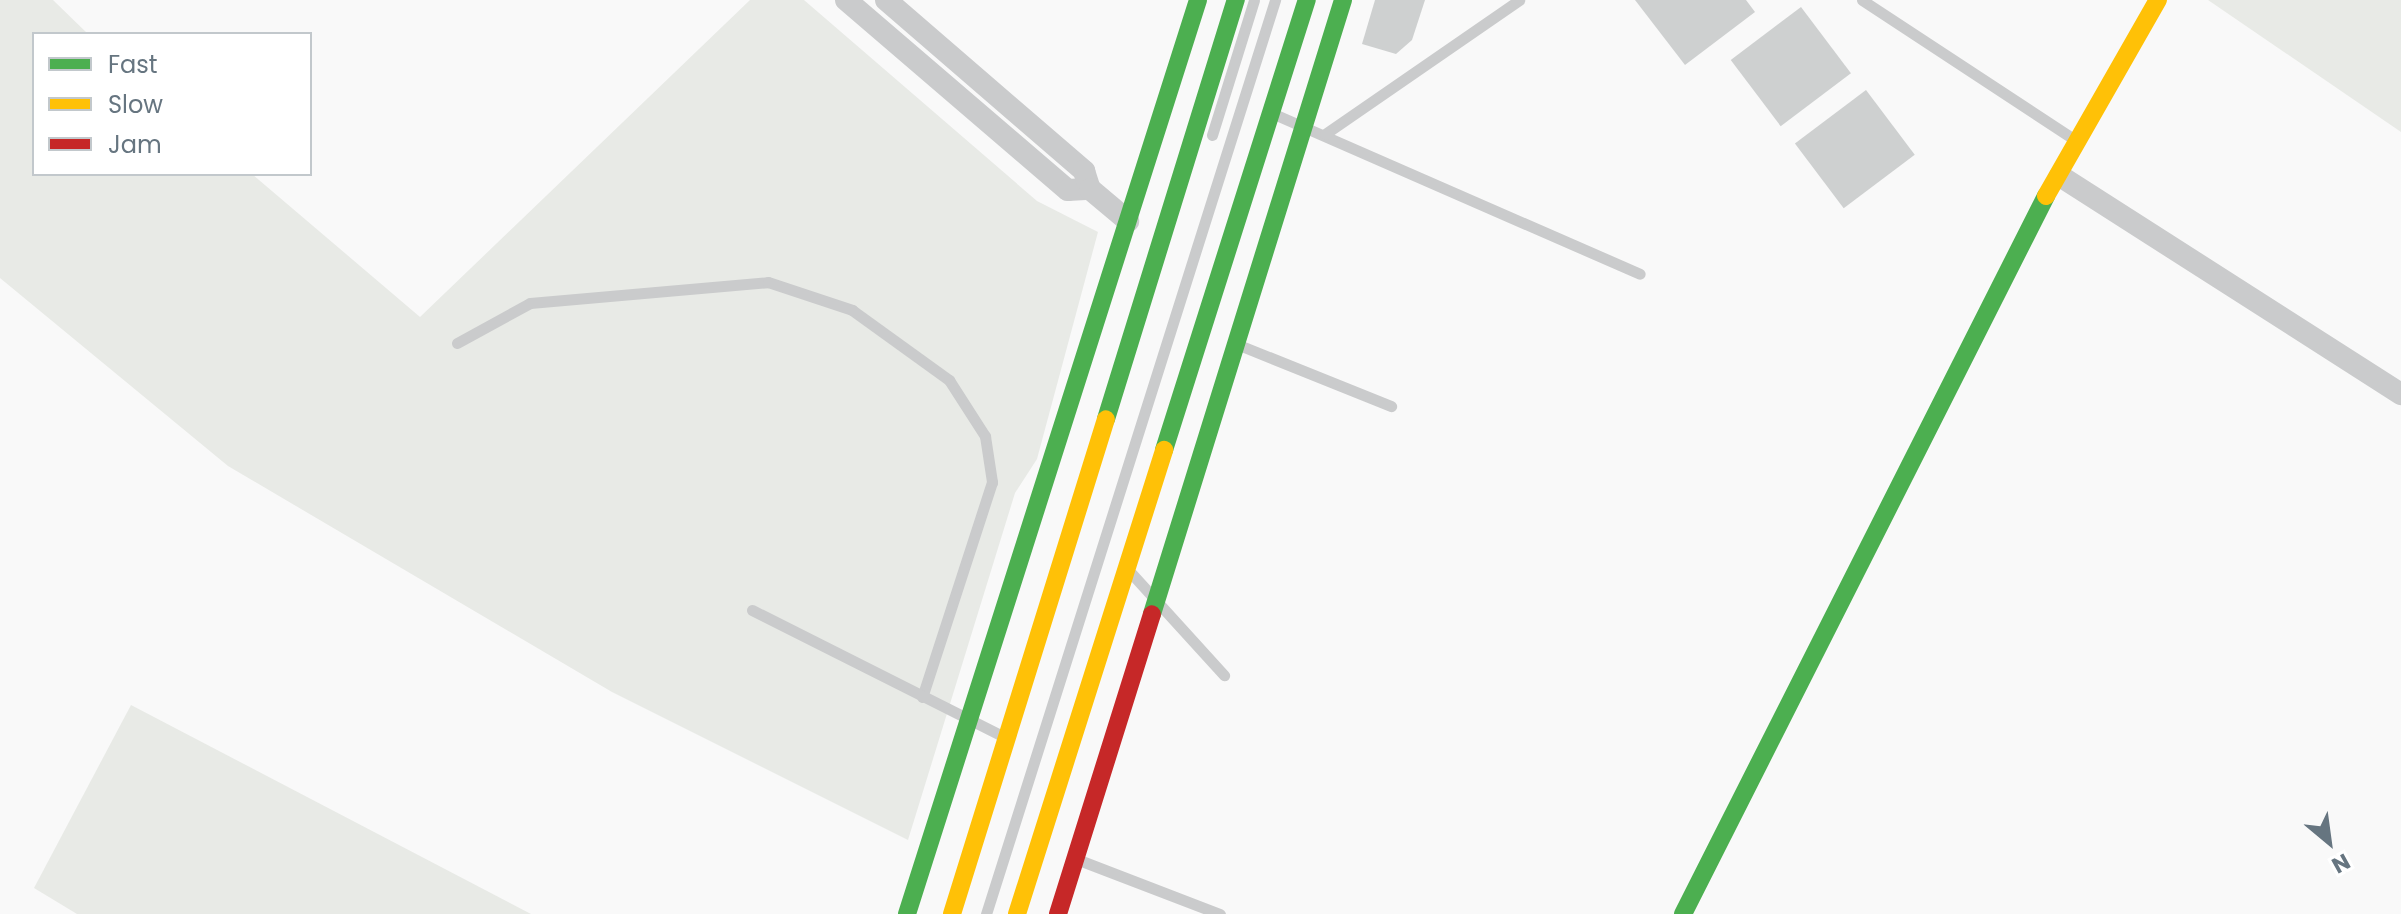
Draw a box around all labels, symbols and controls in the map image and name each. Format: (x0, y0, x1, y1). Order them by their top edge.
legend (32, 32, 312, 176)
text: Fast (108, 48, 158, 81)
text: Slow (108, 88, 163, 121)
text: Jam (108, 128, 162, 161)
north arrow (2289, 802, 2369, 882)
text: N (2326, 846, 2356, 881)

